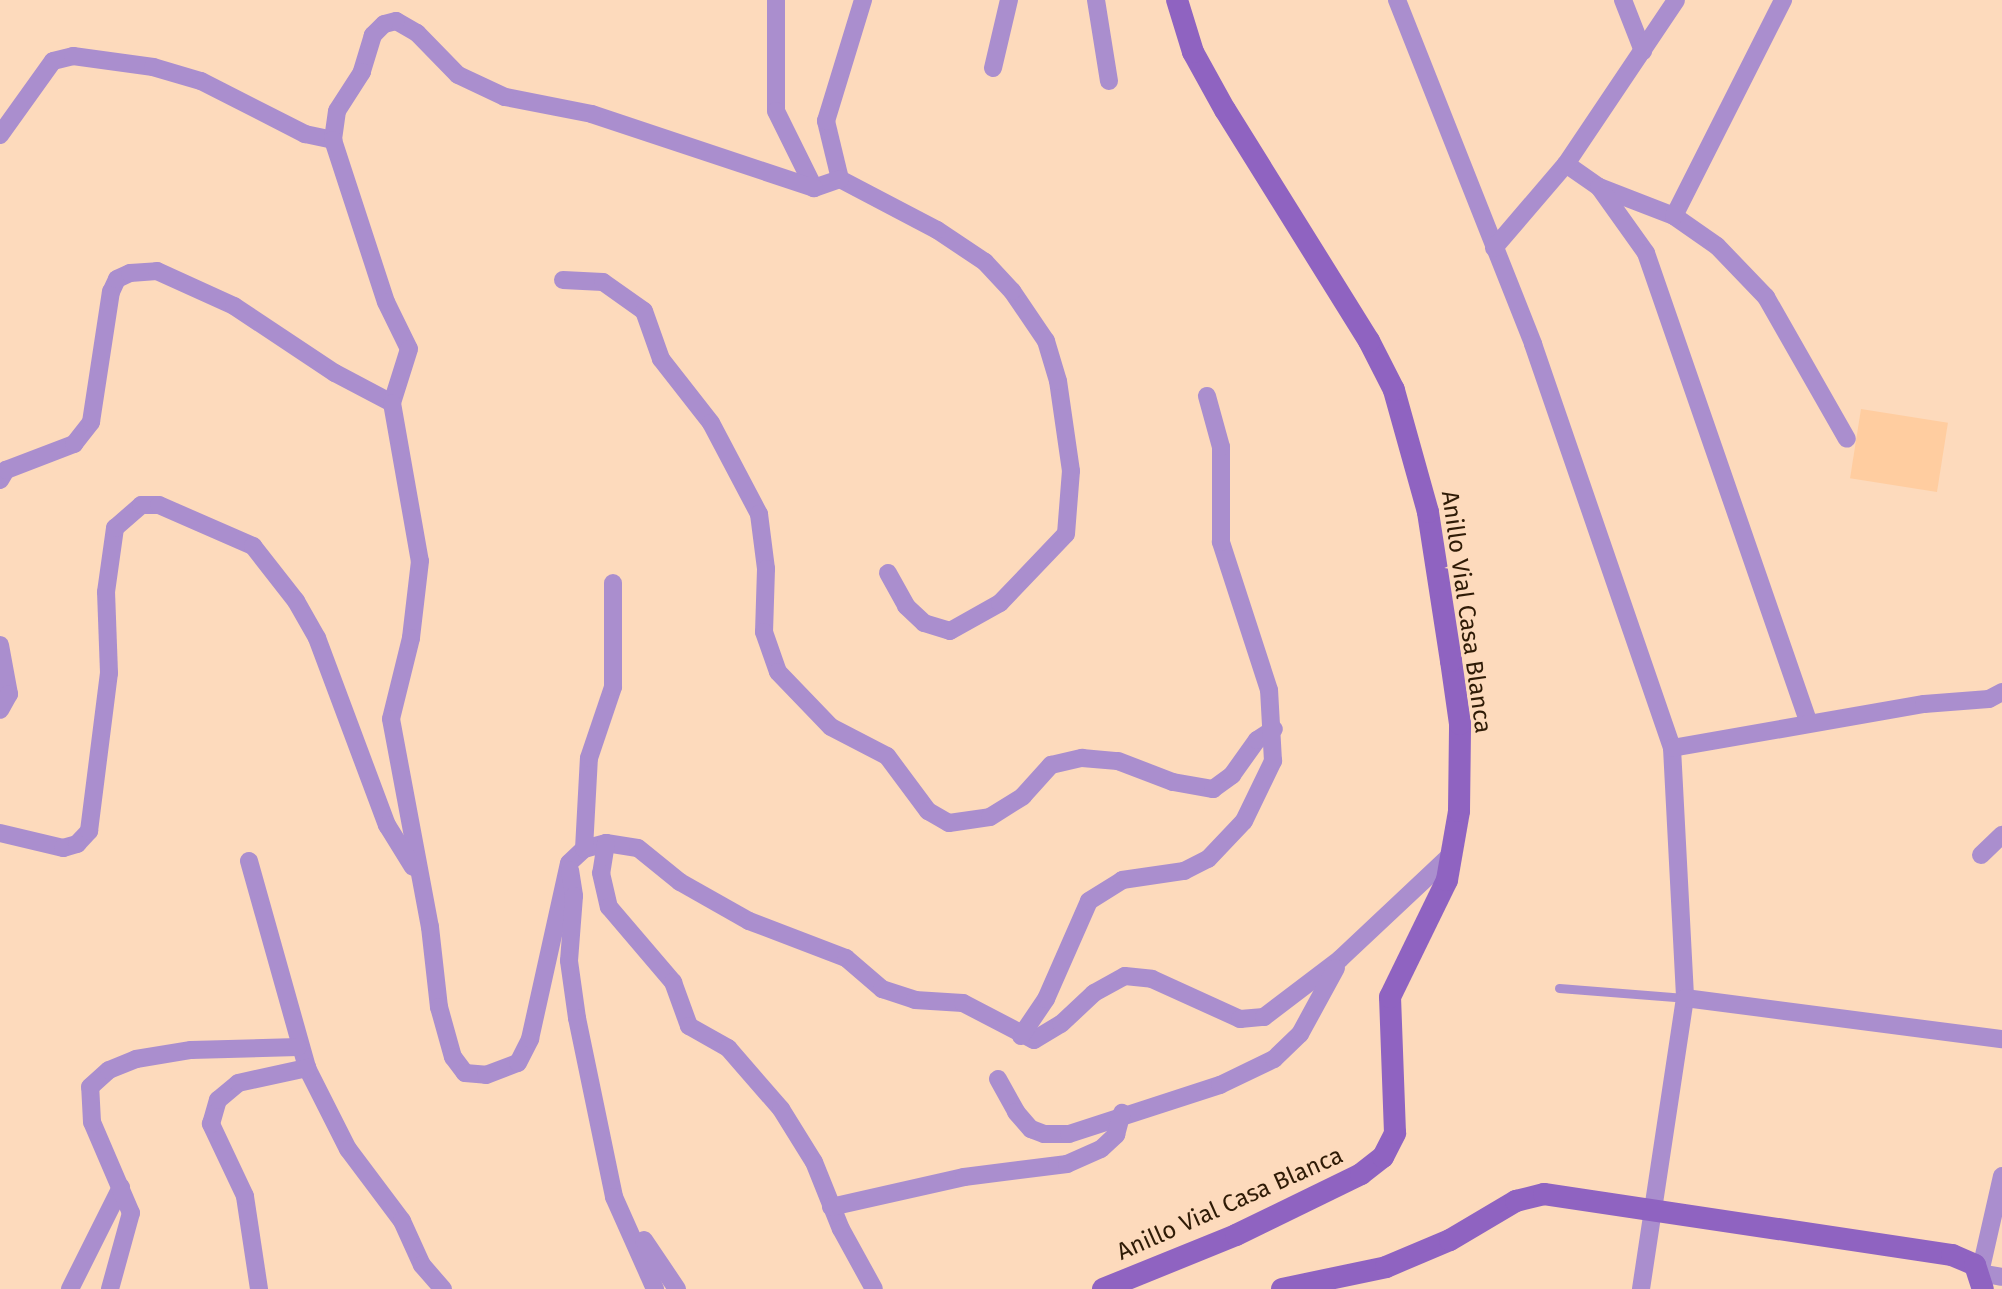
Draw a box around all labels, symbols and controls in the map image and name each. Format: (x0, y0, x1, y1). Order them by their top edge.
street label: Anillo Vial Casa Blanca (1435, 489, 1497, 735)
street label: Anillo Vial Casa Blanca (1112, 1141, 1348, 1267)

